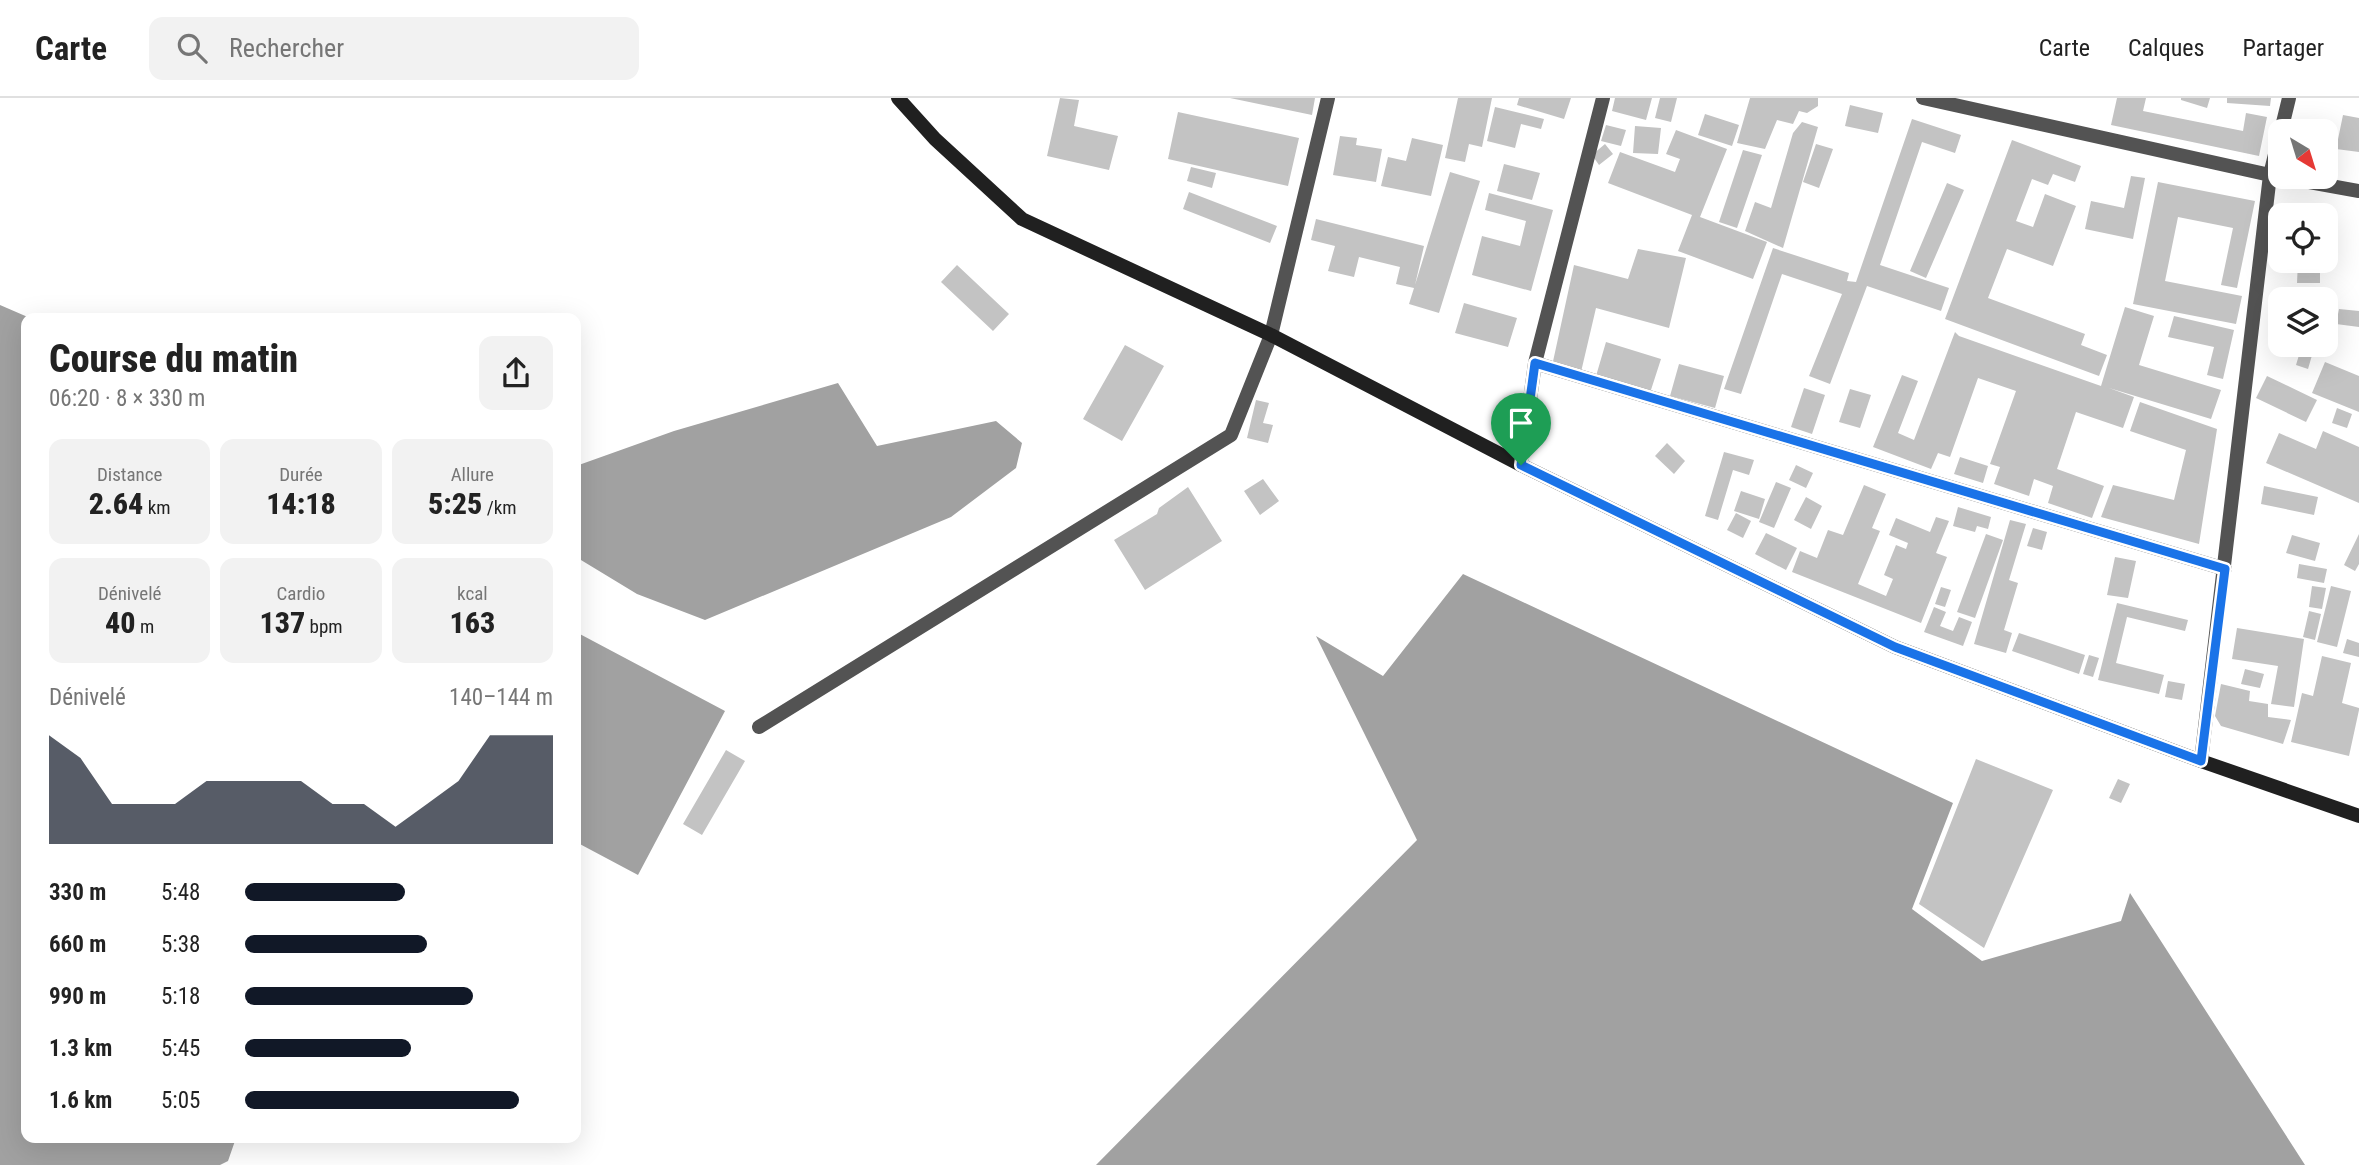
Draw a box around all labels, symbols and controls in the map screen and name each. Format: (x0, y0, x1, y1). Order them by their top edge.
search box (149, 17, 639, 80)
text: Carte (35, 29, 107, 68)
icon: search (173, 29, 211, 67)
text: Rechercher (229, 33, 344, 63)
text: Carte (2039, 34, 2090, 62)
text: Calques (2128, 34, 2204, 62)
text: Partager (2242, 34, 2324, 62)
north arrow (2268, 119, 2338, 189)
map controls (2268, 119, 2338, 357)
button: locate (2268, 203, 2338, 273)
button: layers (2268, 287, 2338, 357)
button: share (479, 336, 553, 410)
text: Course du matin (49, 337, 298, 381)
text: 06:20 · 8 × 330 m (49, 385, 205, 412)
pin (1491, 393, 1551, 465)
icon: arrive (1502, 404, 1540, 442)
text: Distance (97, 463, 162, 486)
text: Durée (279, 463, 323, 486)
text: Allure (451, 463, 494, 486)
text: 2.64 (89, 486, 143, 521)
text: 14:18 (266, 486, 336, 521)
text: 5:25 (428, 486, 482, 521)
text: km (143, 496, 171, 519)
text: /km (482, 496, 517, 519)
text: Dénivelé (98, 582, 161, 605)
text: Cardio (277, 582, 325, 605)
text: kcal (457, 582, 488, 605)
text: 40 (105, 605, 136, 640)
text: 137 (259, 605, 305, 640)
text: 163 (449, 605, 495, 640)
text: m (136, 615, 154, 638)
text: bpm (305, 615, 343, 638)
text: Dénivelé (49, 684, 126, 711)
text: 140–144 m (449, 684, 553, 711)
text: 330 m (49, 879, 106, 906)
text: 5:48 (161, 879, 200, 906)
text: 660 m (49, 931, 106, 958)
text: 5:38 (161, 931, 200, 958)
text: 990 m (49, 983, 106, 1010)
text: 5:18 (161, 983, 200, 1010)
text: 1.3 km (49, 1035, 112, 1062)
text: 5:45 (161, 1035, 200, 1062)
text: 1.6 km (49, 1087, 112, 1114)
text: 5:05 (161, 1087, 200, 1114)

